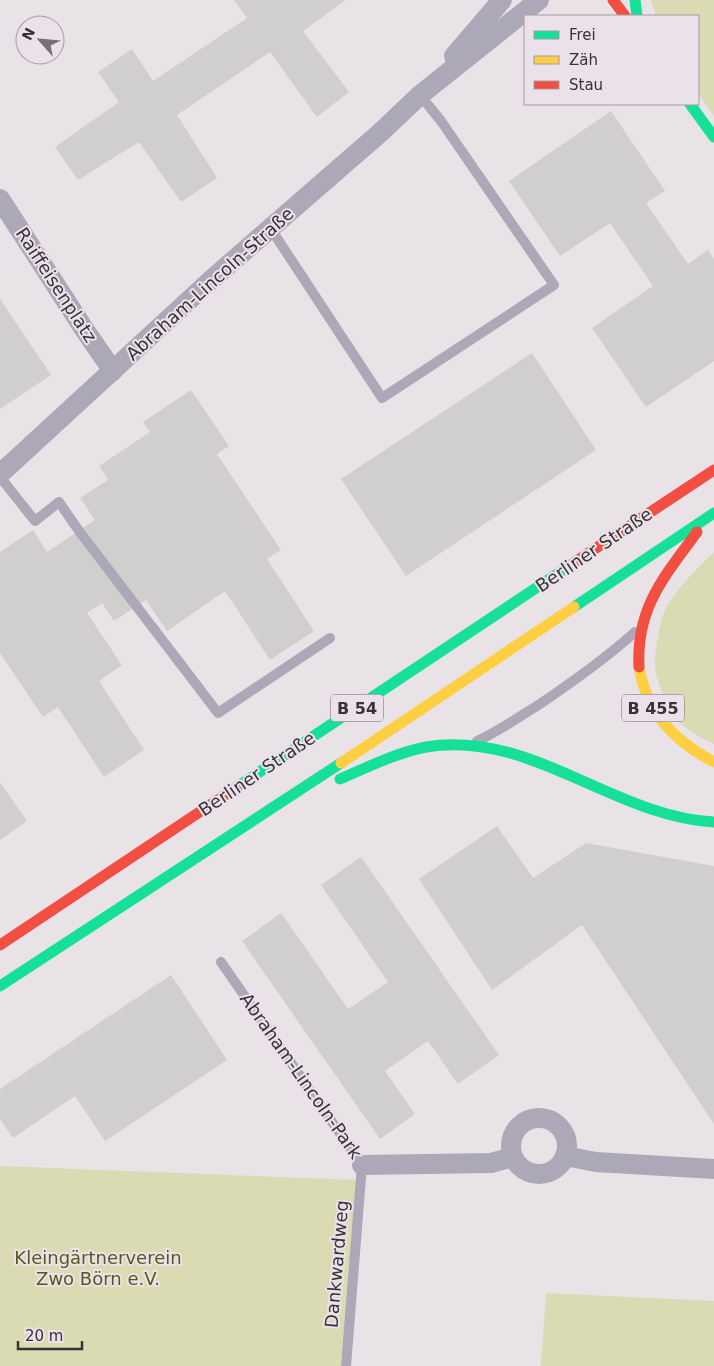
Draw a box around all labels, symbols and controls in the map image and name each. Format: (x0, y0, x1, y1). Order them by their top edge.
north arrow (15, 15, 65, 65)
legend (524, 15, 699, 105)
text: N (19, 25, 38, 43)
text: Frei (569, 26, 596, 44)
text: Zäh (569, 51, 598, 69)
text: Stau (569, 76, 603, 94)
street label: Abraham-Lincoln-Straße (122, 203, 298, 364)
street label: Raiffeisenplatz (12, 223, 101, 346)
street label: Berliner Straße (532, 503, 656, 596)
road number: B 54 (331, 694, 383, 721)
road number: B 455 (622, 694, 684, 721)
street label: Berliner Straße (195, 727, 319, 820)
street label: Abraham-Lincoln-Park (236, 989, 367, 1163)
street label: Dankwardweg (320, 1199, 353, 1329)
park label: Kleingärtnerverein Zwo Börn e.V. (14, 1247, 182, 1289)
scale bar (18, 1318, 81, 1350)
text: 20 m (25, 1327, 63, 1345)

